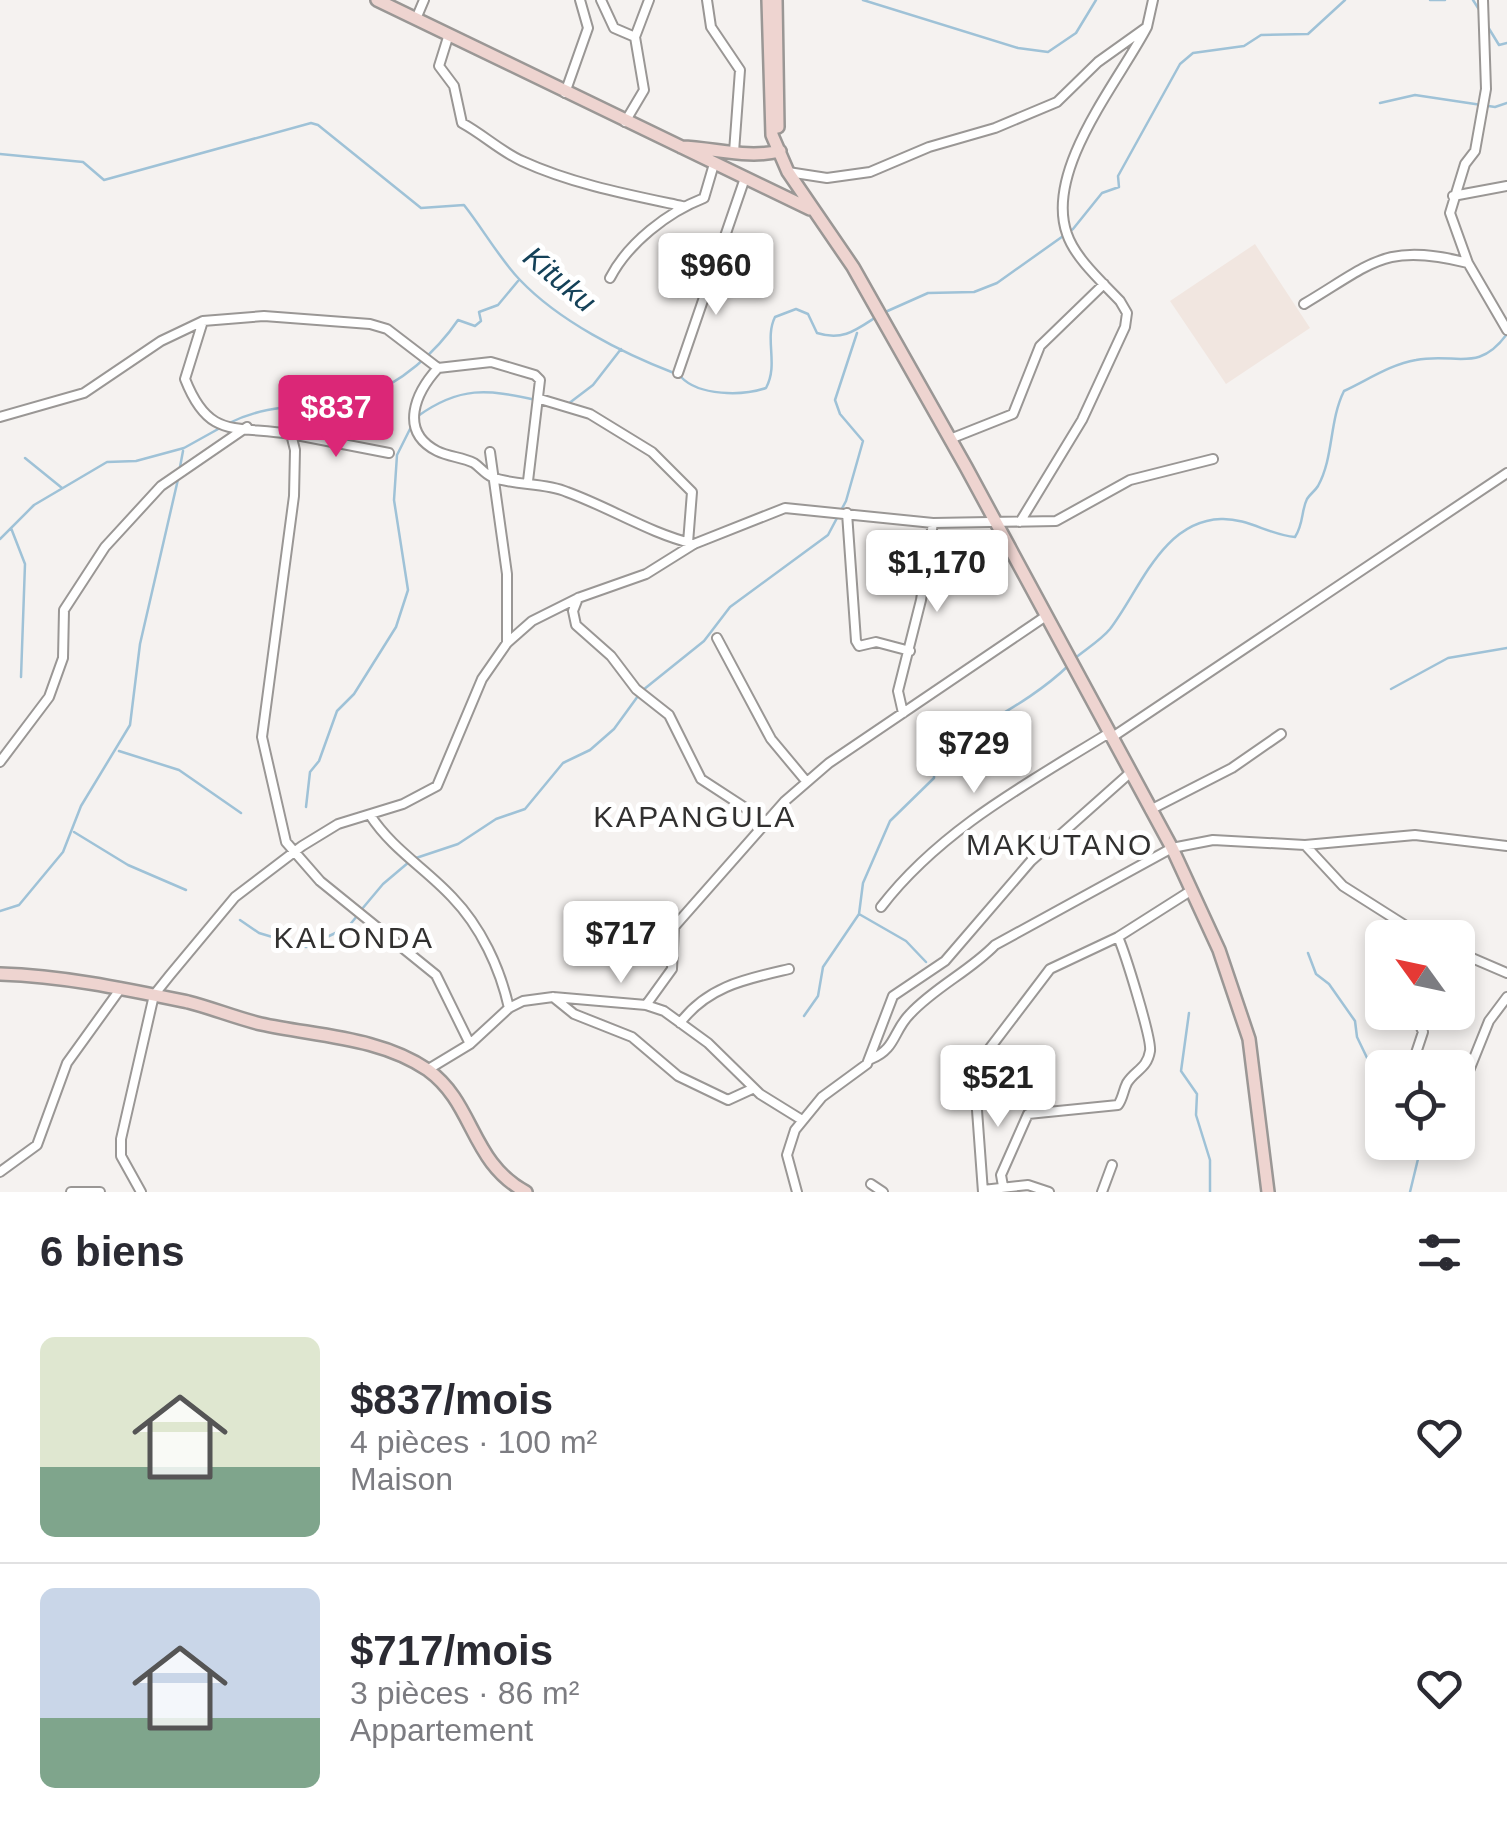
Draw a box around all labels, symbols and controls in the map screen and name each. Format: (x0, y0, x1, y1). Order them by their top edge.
pin: $960 (657, 233, 775, 318)
water label: Kituku (517, 240, 603, 319)
text: $960 (680, 247, 752, 283)
pin: $837 (277, 375, 395, 460)
text: $837 (300, 389, 372, 425)
pin: $1,170 (856, 530, 1018, 615)
text: $1,170 (888, 544, 986, 580)
pin: $729 (915, 711, 1033, 796)
text: $729 (938, 725, 1010, 761)
district label: KAPANGULA (593, 800, 797, 833)
district label: MAKUTANO (966, 828, 1154, 861)
pin: $717 (562, 901, 680, 986)
text: $717 (585, 915, 657, 951)
north arrow (1365, 920, 1475, 1030)
map controls (1365, 920, 1475, 1160)
district label: KALONDA (274, 921, 434, 954)
pin: $521 (939, 1045, 1057, 1130)
button: locate (1365, 1050, 1475, 1160)
text: $521 (962, 1059, 1034, 1095)
icon: filters (1412, 1225, 1467, 1280)
text: 6 biens (40, 1228, 185, 1275)
text: $837/mois (350, 1376, 553, 1423)
icon: home (120, 1377, 240, 1497)
icon: heart (1412, 1410, 1467, 1465)
text: 4 pièces · 100 m² (350, 1424, 597, 1460)
text: Maison (350, 1461, 453, 1497)
text: $717/mois (350, 1627, 553, 1674)
icon: home (120, 1628, 240, 1748)
icon: heart (1412, 1661, 1467, 1716)
text: 3 pièces · 86 m² (350, 1675, 579, 1711)
text: Appartement (350, 1712, 533, 1748)

